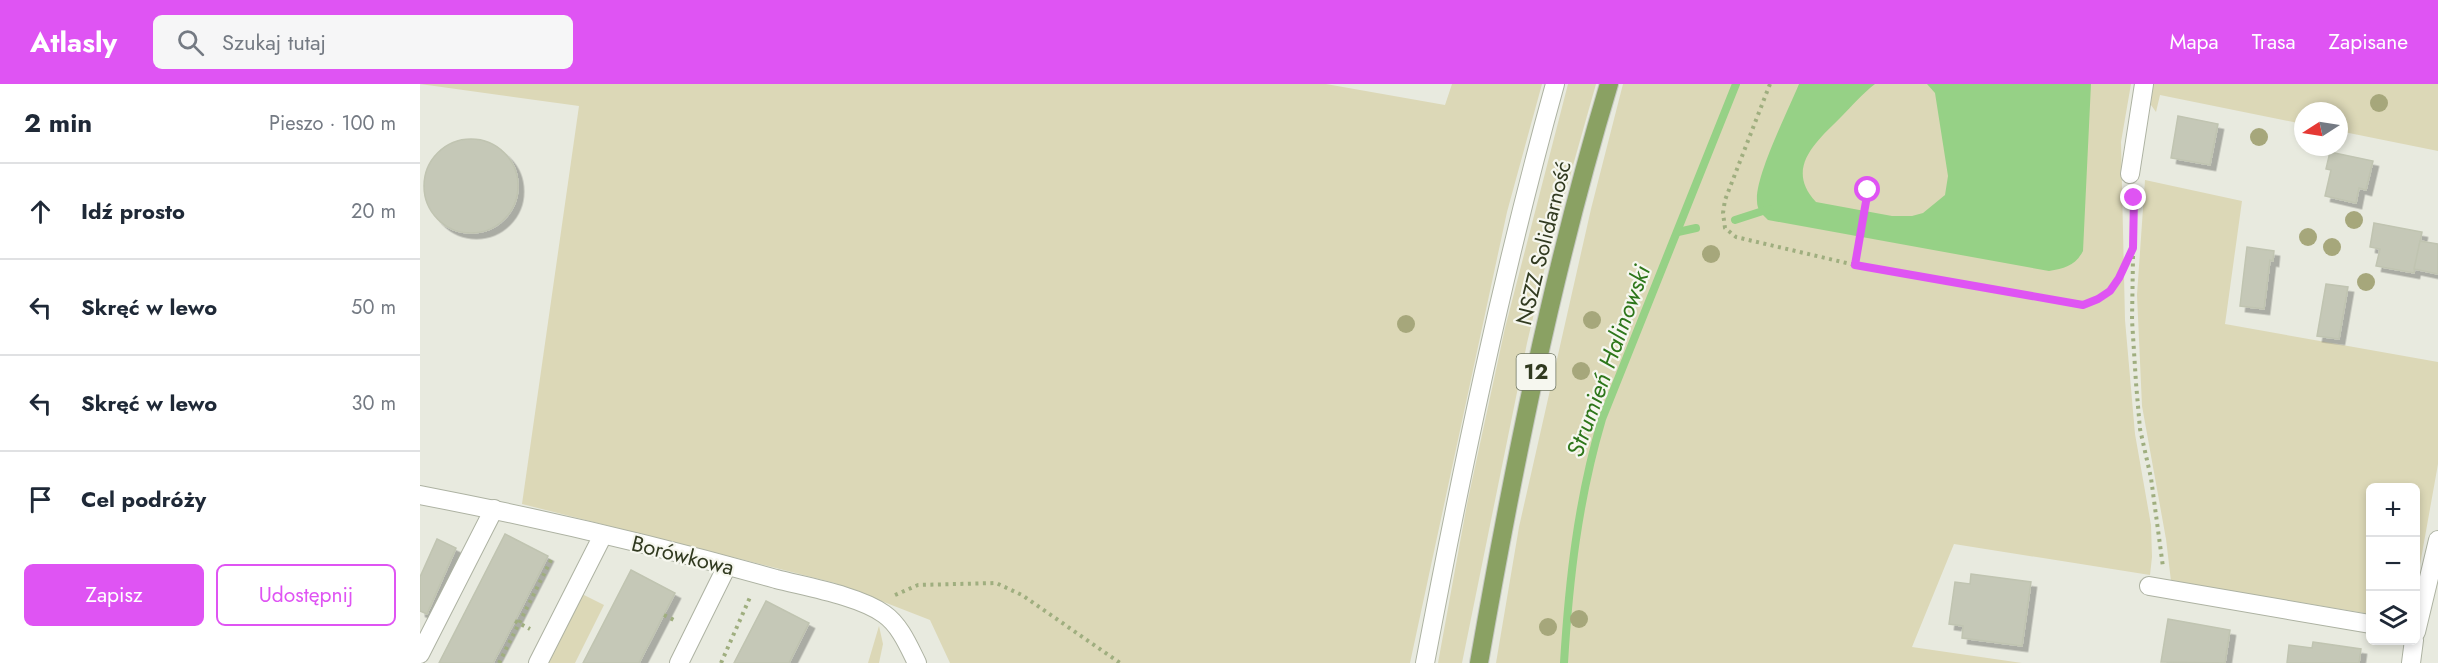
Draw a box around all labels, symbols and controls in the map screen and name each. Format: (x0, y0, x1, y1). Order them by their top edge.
search box (153, 15, 573, 69)
text: Atlasly (30, 22, 117, 63)
icon: search (174, 26, 207, 59)
text: Szukaj tutaj (222, 26, 326, 58)
text: Mapa (2169, 27, 2219, 57)
text: Trasa (2252, 27, 2296, 57)
text: Zapisane (2329, 27, 2408, 57)
north arrow (2294, 102, 2348, 156)
text: 2 min (24, 104, 92, 142)
text: Pieszo · 100 m (269, 109, 396, 138)
street label: NSZZ Solidarność (1507, 158, 1579, 328)
route start (1854, 176, 1880, 202)
route end (2120, 184, 2146, 210)
icon: ahead (24, 195, 57, 228)
text: Idź prosto (81, 195, 185, 227)
text: 20 m (351, 197, 396, 226)
water label: Strumień Halinowski (1557, 259, 1659, 462)
icon: left (24, 291, 57, 324)
text: Skręć w lewo (81, 291, 217, 323)
text: 50 m (351, 293, 396, 322)
road number: 12 (1516, 354, 1556, 390)
icon: left (24, 387, 57, 420)
text: Skręć w lewo (81, 387, 217, 419)
text: 30 m (351, 389, 396, 418)
icon: arrive (24, 483, 57, 516)
text: Cel podróży (81, 483, 206, 515)
map controls (2366, 483, 2420, 645)
button: + (2366, 483, 2420, 537)
street label: Borówkowa (628, 527, 738, 583)
button: − (2366, 537, 2420, 591)
button: Zapisz (24, 564, 204, 626)
button: Udostępnij (216, 564, 396, 626)
button: layers (2366, 591, 2420, 645)

